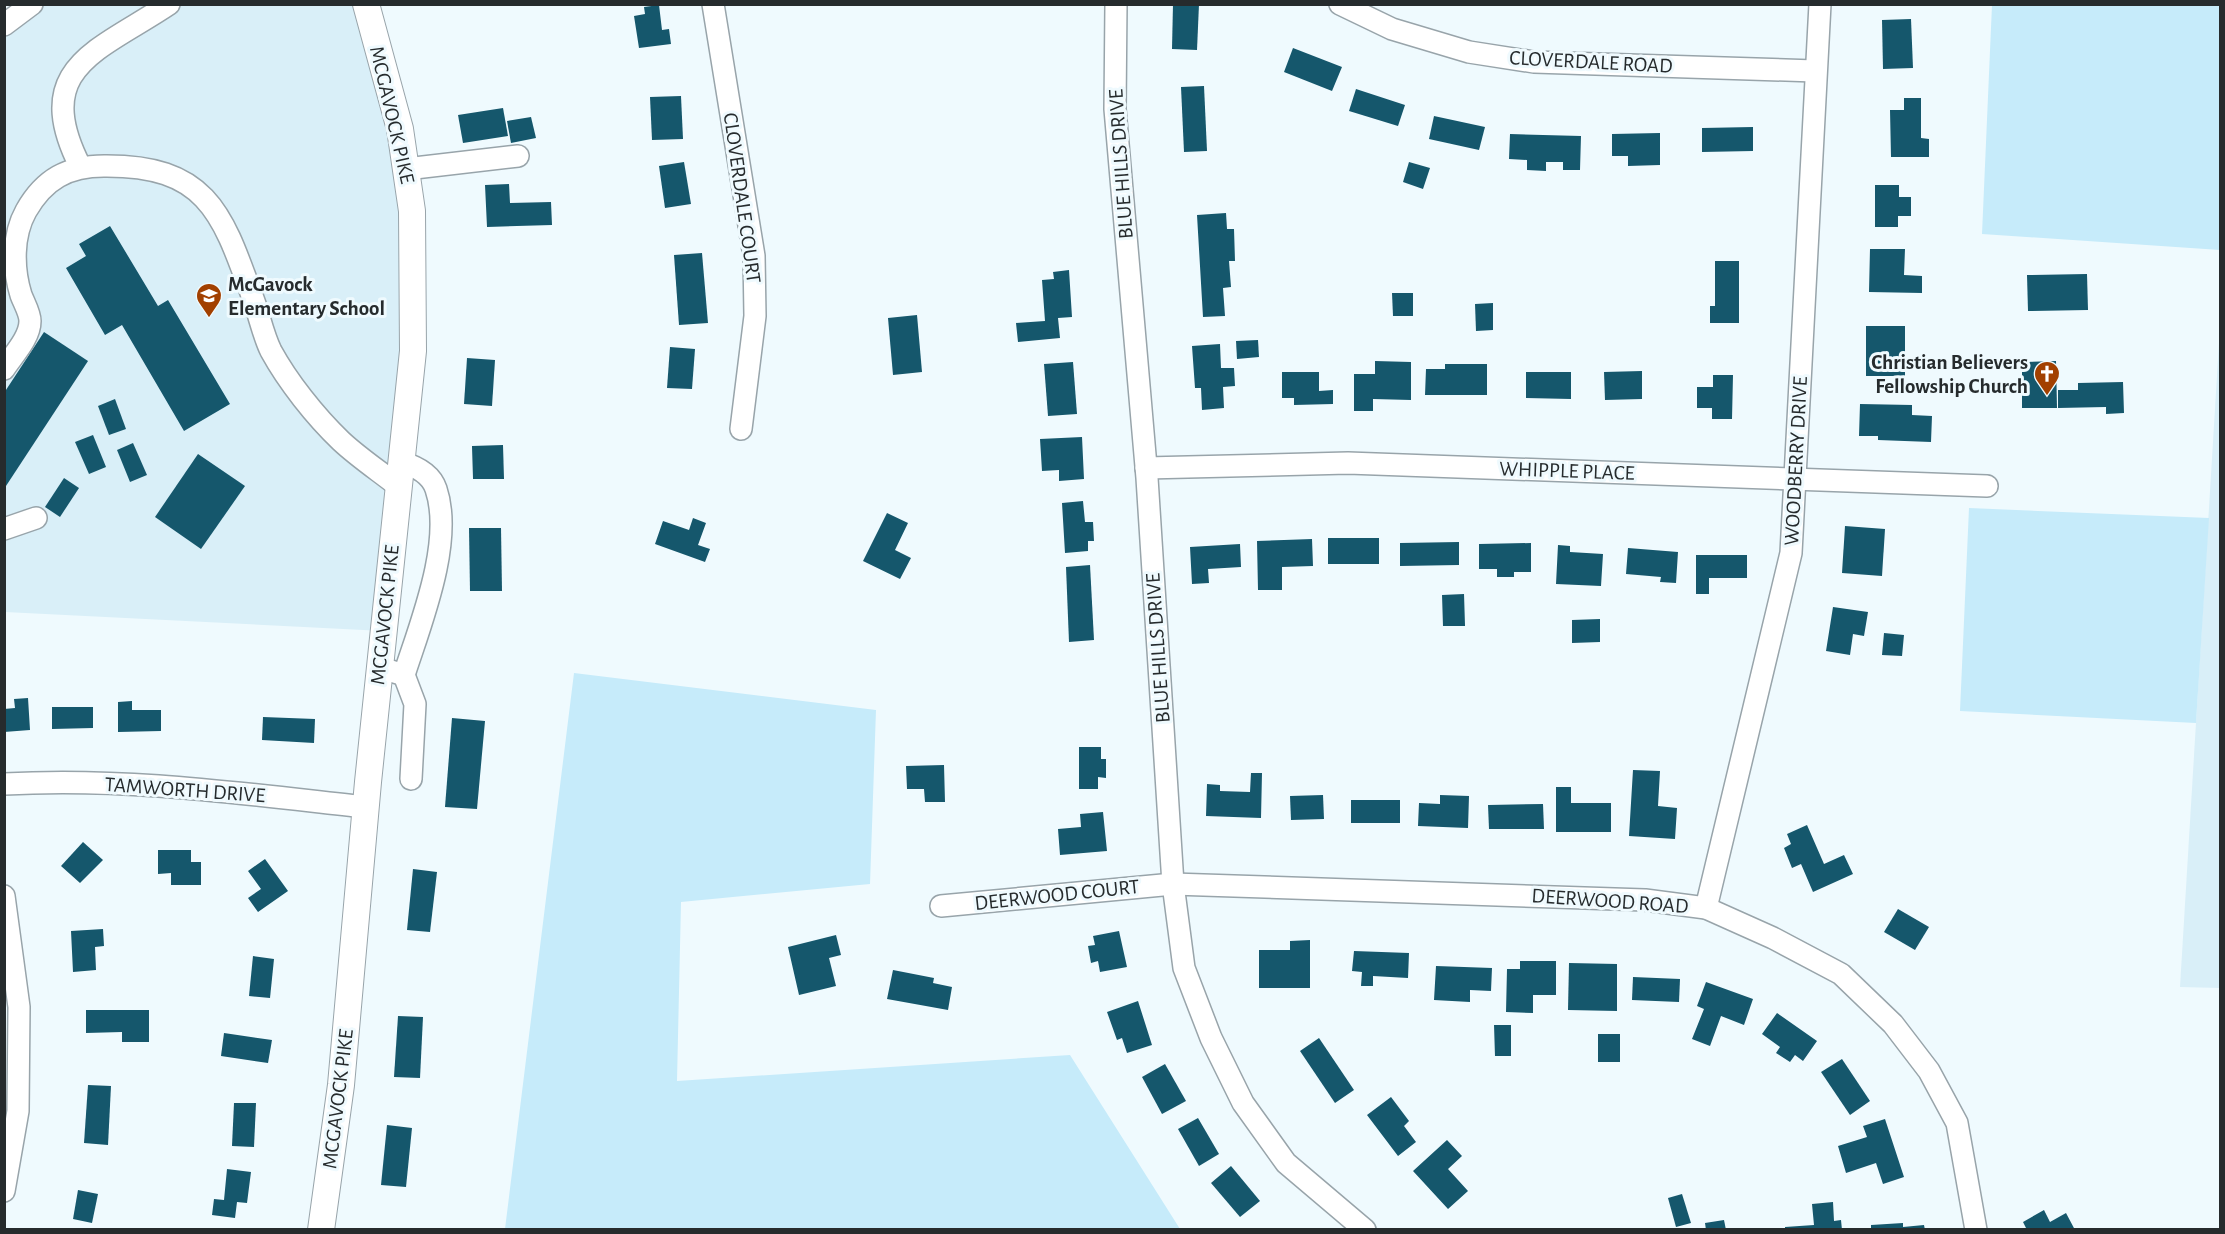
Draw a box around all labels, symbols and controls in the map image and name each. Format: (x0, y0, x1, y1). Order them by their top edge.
street label: MCGAVOCK PIKE (366, 44, 418, 186)
street label: CLOVERDALE ROAD (1509, 47, 1673, 77)
street label: BLUE HILLS DRIVE (1105, 88, 1137, 240)
street label: CLOVERDALE COURT (720, 111, 764, 285)
place label: McGavock Elementary School (228, 274, 385, 319)
school or university icon: McGavock Elementary School (194, 281, 224, 319)
place label: Christian Believers Fellowship Church (1871, 352, 2028, 397)
church icon: Christian Believers Fellowship Church (2032, 359, 2062, 397)
street label: WOODBERRY DRIVE (1781, 376, 1811, 546)
street label: WHIPPLE PLACE (1499, 458, 1635, 484)
street label: MCGAVOCK PIKE (367, 544, 403, 686)
street label: BLUE HILLS DRIVE (1142, 572, 1174, 724)
street label: TAMWORTH DRIVE (104, 774, 266, 806)
street label: DEERWOOD COURT (974, 876, 1140, 914)
street label: DEERWOOD ROAD (1531, 885, 1689, 917)
street label: MCGAVOCK PIKE (319, 1028, 357, 1170)

